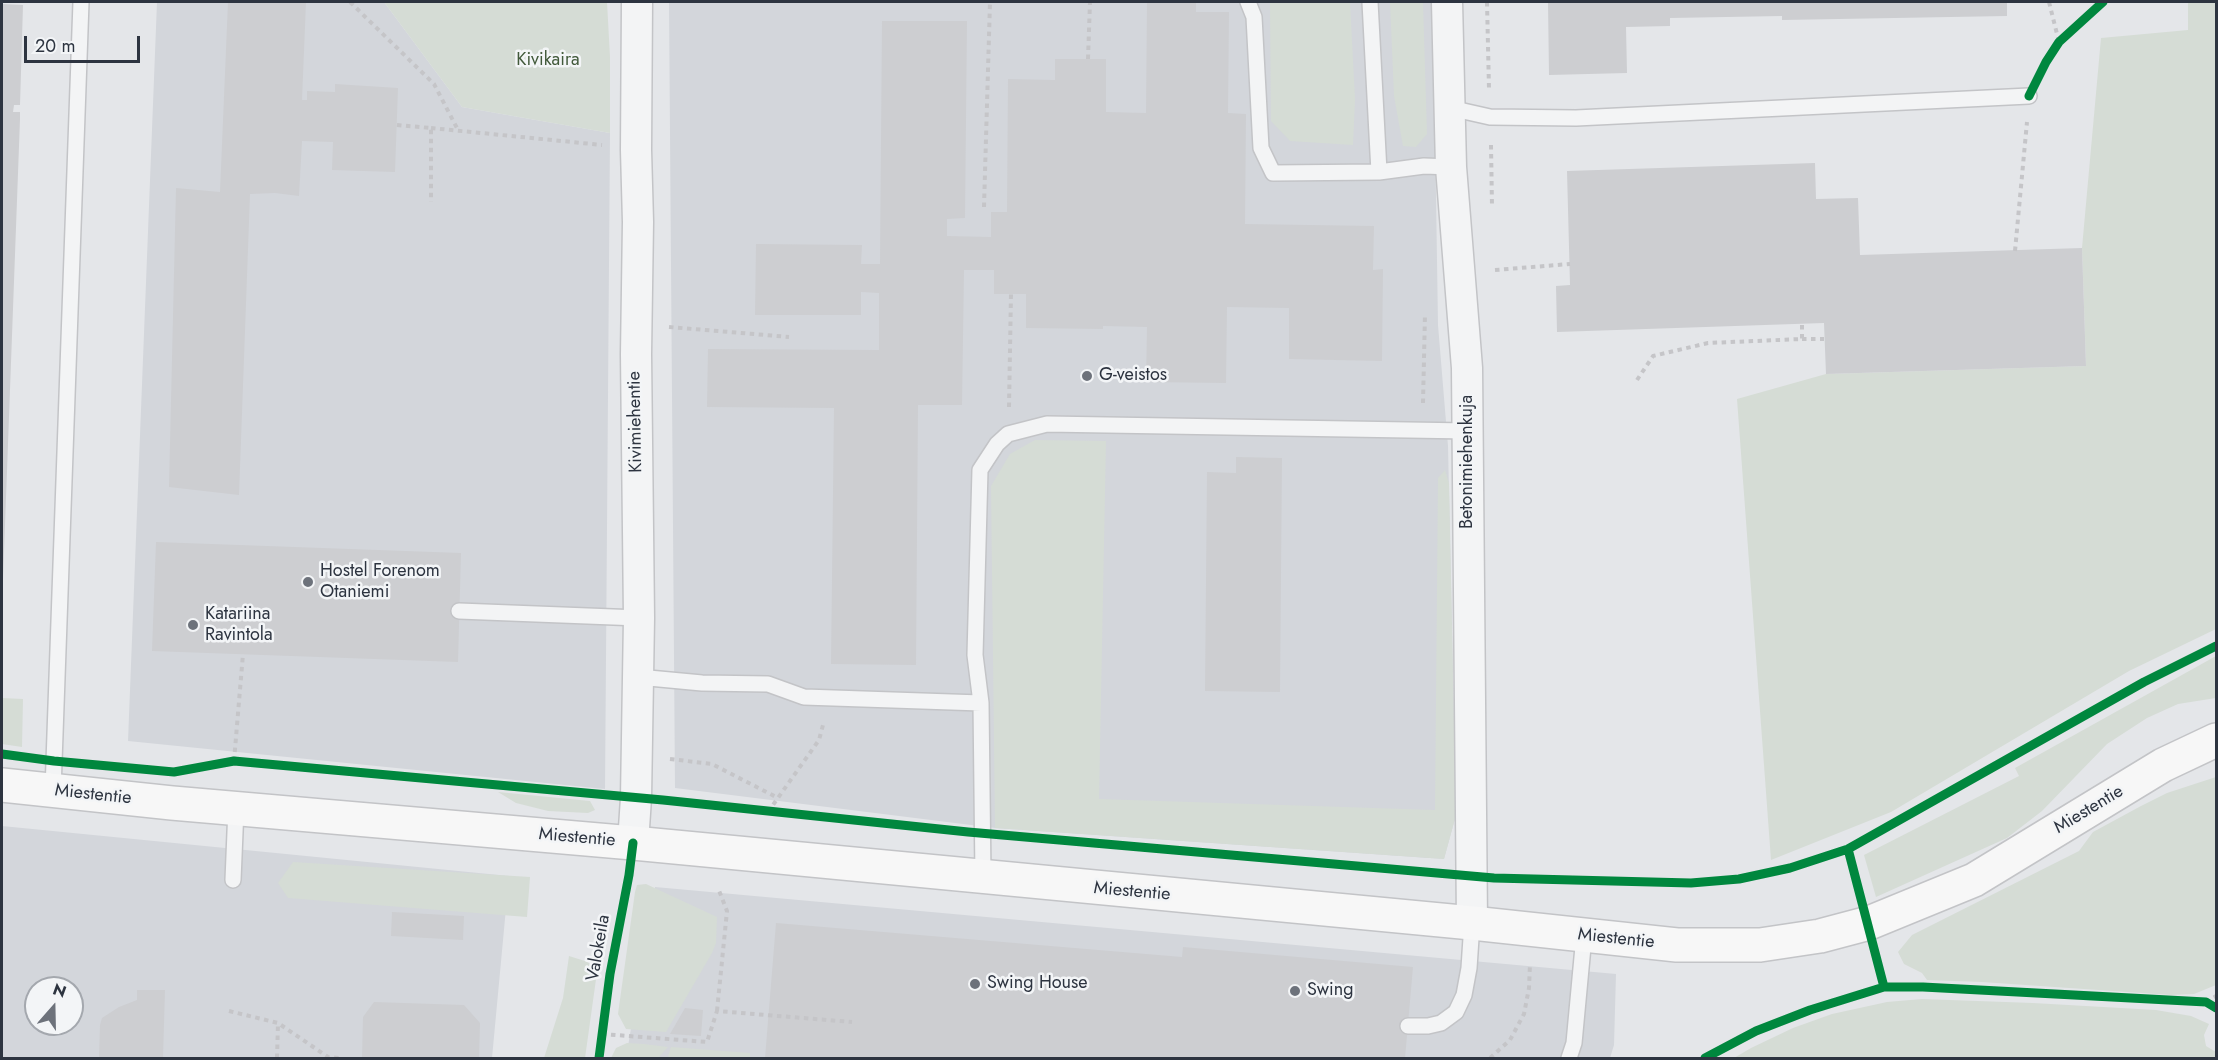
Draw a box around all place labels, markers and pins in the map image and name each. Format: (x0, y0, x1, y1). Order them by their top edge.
place label: G-veistos (1099, 365, 1167, 387)
marker: G-veistos (1080, 369, 1094, 383)
place label: Hostel Forenom Otaniemi (320, 561, 440, 604)
marker: Hostel Forenom Otaniemi (301, 575, 315, 589)
place label: Katariina Ravintola (205, 604, 273, 646)
marker: Katariina Ravintola (186, 618, 200, 632)
place label: Swing House (987, 973, 1088, 995)
marker: Swing House (968, 977, 982, 991)
place label: Swing (1307, 980, 1353, 1002)
marker: Swing (1288, 984, 1302, 998)

